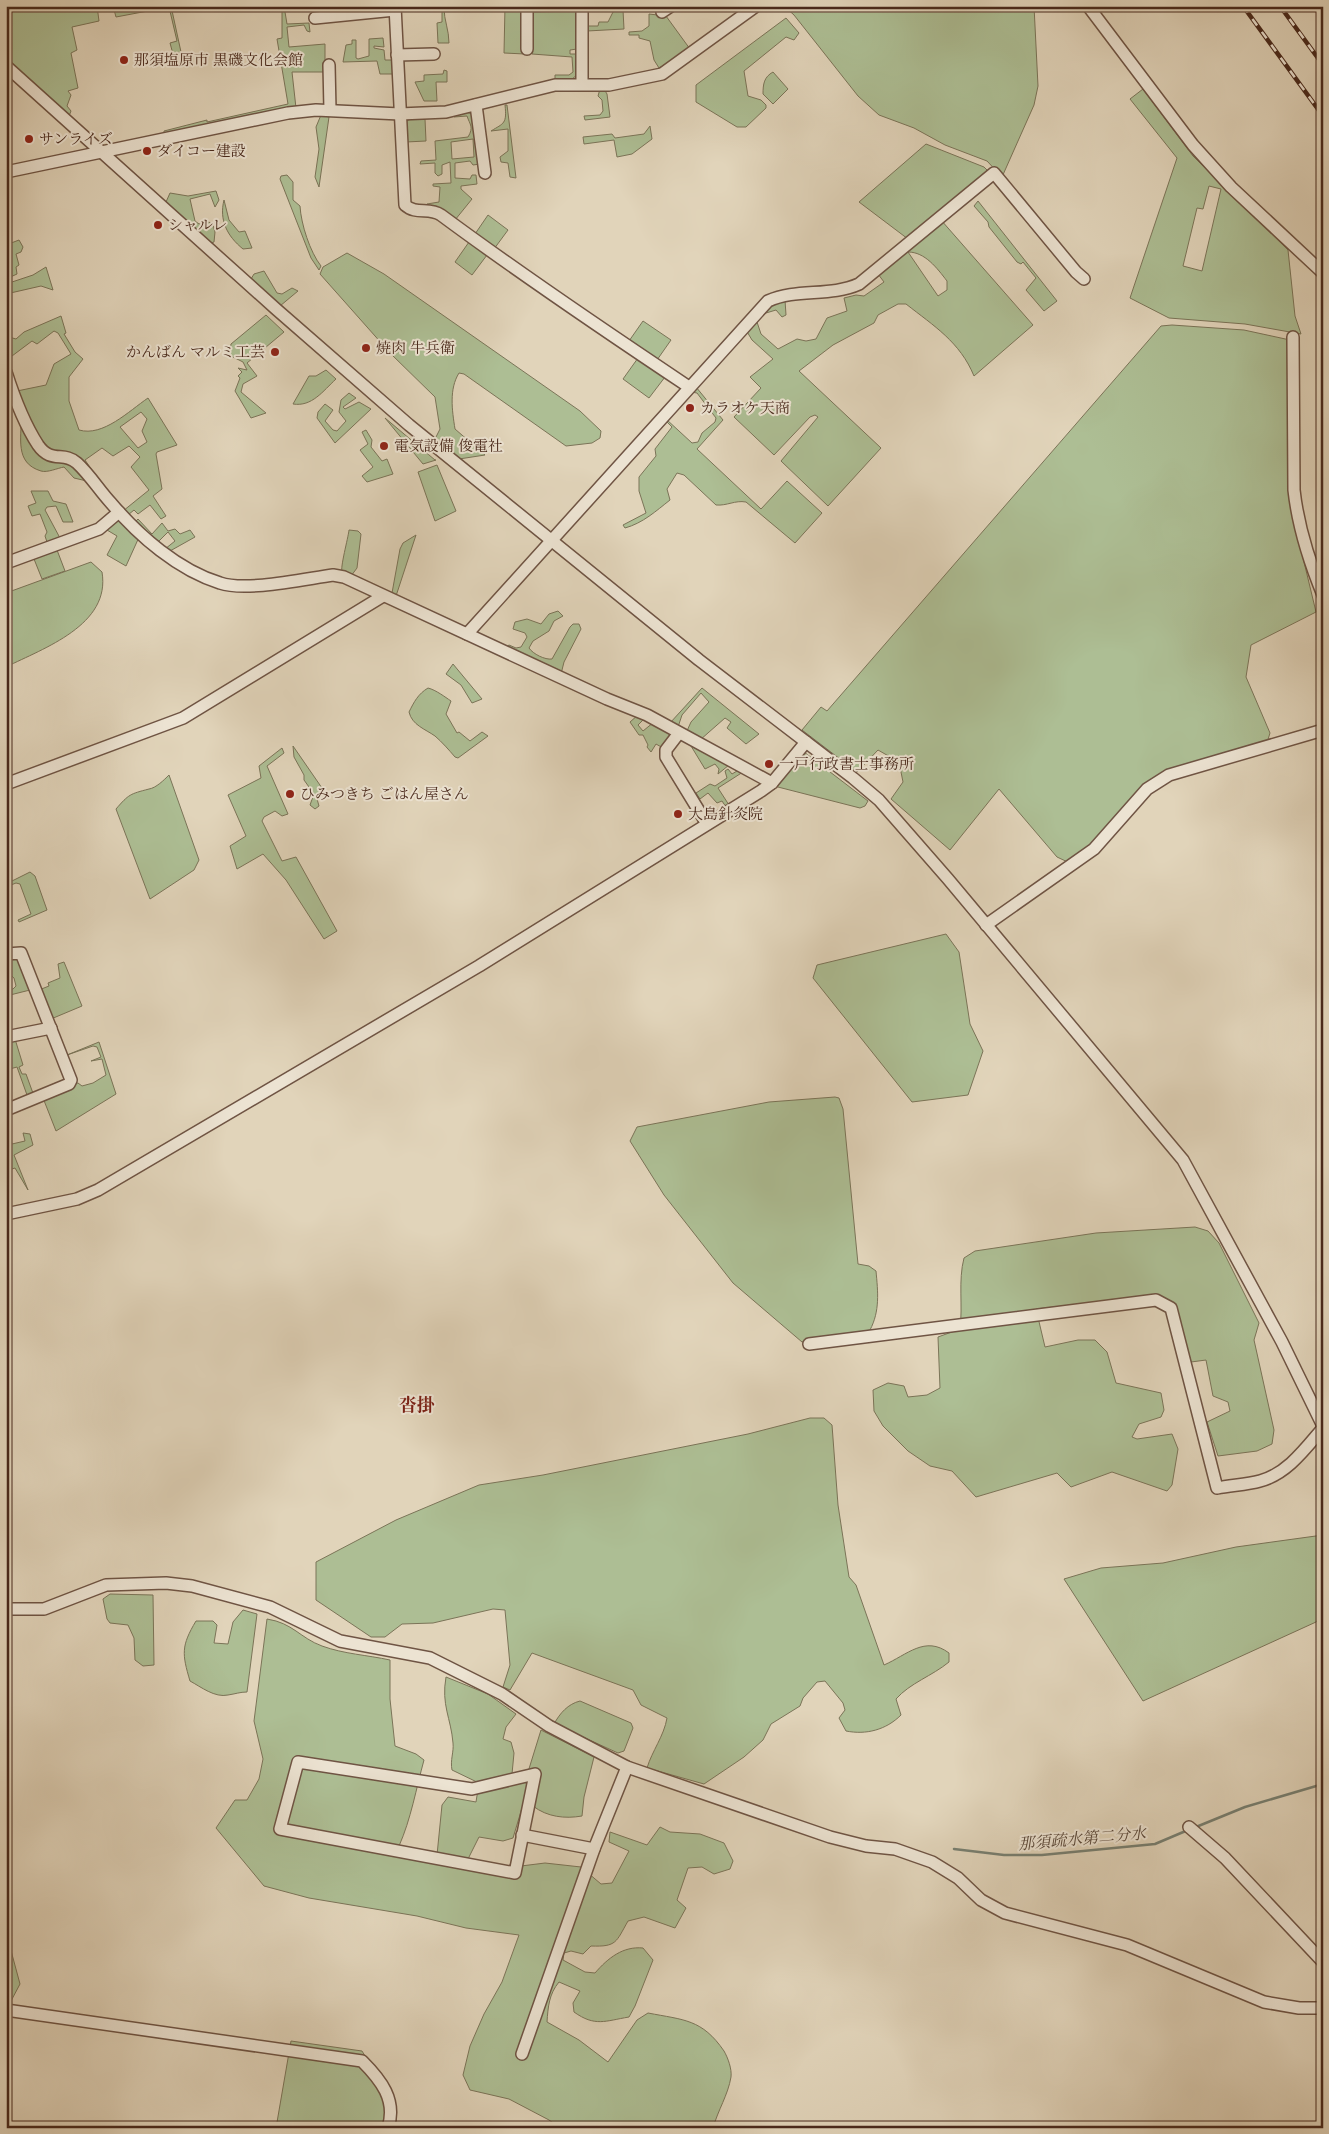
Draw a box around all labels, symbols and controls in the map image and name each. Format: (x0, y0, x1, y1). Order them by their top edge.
place label: 那須塩原市 黒磯文化会館 (134, 50, 303, 70)
marker: 那須塩原市 黒磯文化会館 (118, 54, 130, 66)
place label: サンライズ (39, 129, 113, 149)
marker: サンライズ (23, 133, 35, 145)
place label: ダイコー建設 (157, 141, 246, 161)
marker: ダイコー建設 (141, 145, 153, 157)
place label: シャルレ (168, 215, 227, 235)
marker: シャルレ (152, 219, 164, 231)
place label: 焼肉 牛兵衛 (376, 338, 455, 358)
place label: かんばん マルミ工芸 (126, 342, 265, 362)
marker: 焼肉 牛兵衛 (360, 342, 372, 354)
marker: かんばん マルミ工芸 (269, 346, 281, 358)
place label: カラオケ天商 (700, 398, 790, 418)
marker: カラオケ天商 (684, 402, 696, 414)
place label: 電気設備 俊電社 (394, 436, 503, 456)
marker: 電気設備 俊電社 (378, 440, 390, 452)
place label: 一戸行政書士事務所 (779, 754, 914, 774)
marker: 一戸行政書士事務所 (763, 758, 775, 770)
place label: ひみつきち ごはん屋さん (300, 784, 469, 804)
marker: ひみつきち ごはん屋さん (284, 788, 296, 800)
place label: 大島針灸院 (688, 804, 763, 824)
marker: 大島針灸院 (672, 808, 684, 820)
district label: 沓掛 (399, 1393, 435, 1418)
water label: 那須疏水第二分水 (1017, 1822, 1149, 1856)

